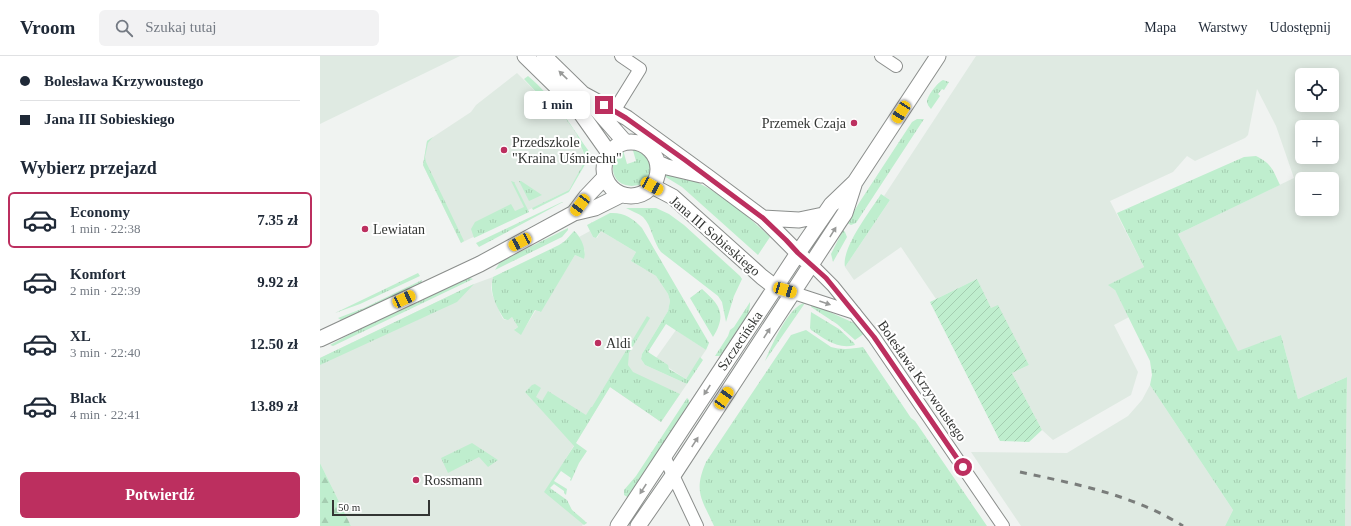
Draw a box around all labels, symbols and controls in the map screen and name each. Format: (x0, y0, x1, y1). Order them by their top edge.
search box (99, 10, 379, 46)
text: Vroom (20, 17, 75, 38)
icon: search (113, 17, 135, 39)
text: Szukaj tutaj (145, 19, 216, 35)
text: Mapa (1144, 20, 1176, 35)
text: Warstwy (1198, 20, 1248, 35)
text: Udostępnij (1270, 20, 1331, 35)
map controls (1295, 68, 1339, 216)
button: locate (1295, 68, 1339, 112)
one-way arrow (558, 70, 568, 80)
text: Bolesława Krzywoustego (44, 73, 204, 89)
callout: 1 min (524, 91, 590, 119)
route end (595, 96, 613, 114)
text: 1 min (541, 97, 573, 112)
car (889, 99, 913, 125)
text: Jana III Sobieskiego (44, 111, 175, 127)
place label: Przemek Czaja (762, 116, 847, 131)
marker: Przemek Czaja (849, 118, 859, 128)
button: + (1295, 120, 1339, 164)
place label: Przedszkole "Kraina Uśmiechu" (512, 135, 622, 166)
marker: Przedszkole "Kraina Uśmiechu" (499, 145, 509, 155)
text: Wybierz przejazd (20, 158, 157, 178)
button: − (1295, 172, 1339, 216)
car (639, 175, 665, 197)
car (568, 192, 592, 218)
street label: Jana III Sobieskiego (667, 193, 763, 279)
icon: car (22, 202, 58, 238)
text: Economy (70, 204, 130, 220)
text: 7.35 zł (257, 212, 298, 228)
text: 1 min · 22:38 (70, 221, 140, 236)
place label: Lewiatan (373, 222, 425, 237)
marker: Lewiatan (360, 224, 370, 234)
one-way arrow (829, 227, 837, 237)
car (507, 231, 533, 253)
icon: car (22, 264, 58, 300)
text: Komfort (70, 266, 126, 282)
text: 9.92 zł (257, 274, 298, 290)
car (772, 281, 798, 299)
text: 2 min · 22:39 (70, 283, 140, 298)
car (391, 288, 417, 310)
one-way arrow (820, 300, 832, 306)
street label: Szczecińska (715, 308, 766, 374)
street label: Bolesława Krzywoustego (875, 318, 969, 444)
icon: car (22, 326, 58, 362)
text: XL (70, 328, 91, 344)
one-way arrow (763, 328, 771, 339)
text: 12.50 zł (250, 336, 298, 352)
place label: Aldi (606, 336, 631, 351)
marker: Aldi (593, 338, 603, 348)
text: 3 min · 22:40 (70, 345, 140, 360)
one-way arrow (704, 384, 711, 396)
car (712, 385, 736, 411)
icon: car (22, 388, 58, 424)
text: Black (70, 390, 107, 406)
text: 13.89 zł (250, 398, 298, 414)
text: 4 min · 22:41 (70, 407, 140, 422)
one-way arrow (692, 436, 699, 448)
route start (954, 458, 972, 476)
button: Potwierdź (20, 472, 300, 518)
place label: Rossmann (424, 473, 482, 488)
marker: Rossmann (411, 475, 421, 485)
one-way arrow (639, 483, 647, 494)
scale bar (332, 498, 430, 517)
text: 50 m (338, 501, 360, 513)

